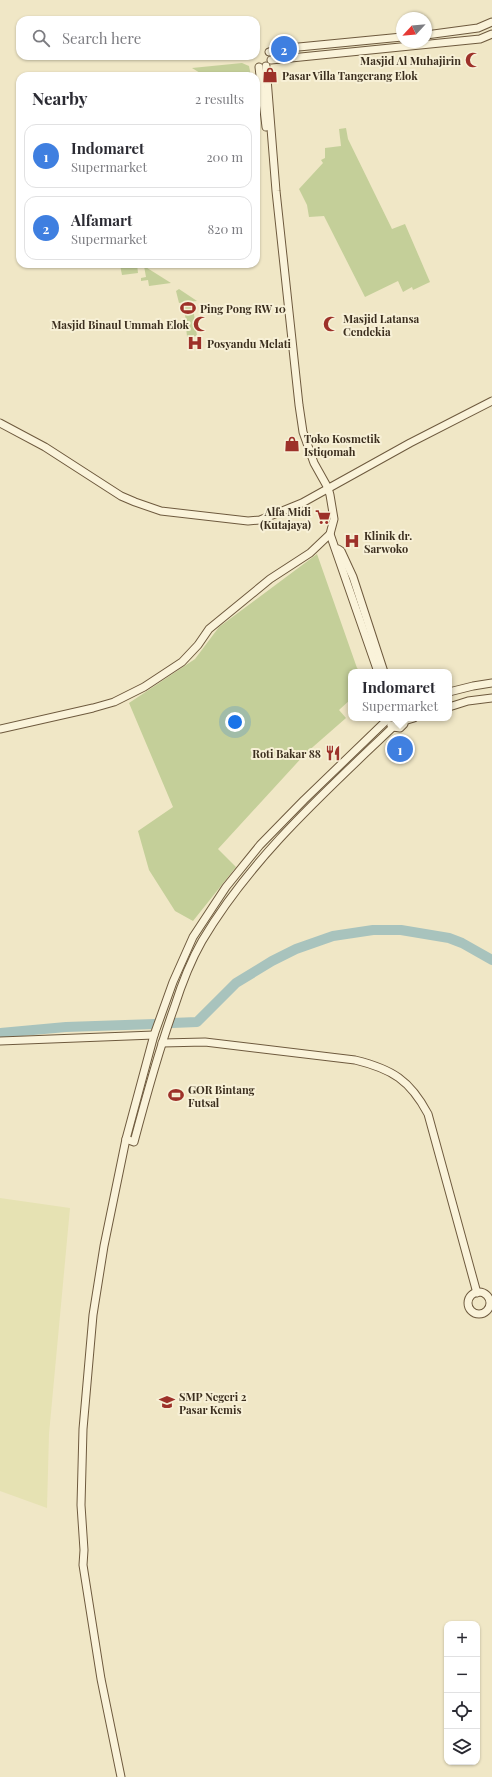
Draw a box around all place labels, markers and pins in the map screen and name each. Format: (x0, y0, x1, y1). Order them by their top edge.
pin: 2 (271, 34, 297, 64)
mosque icon: Masjid Al Muhajirin (464, 51, 482, 69)
place label: Masjid Al Muhajirin (360, 53, 461, 68)
shop icon: Pasar Villa Tangerang Elok (261, 66, 279, 84)
place label: Pasar Villa Tangerang Elok (282, 68, 418, 83)
sports icon: Ping Pong RW 10 (179, 299, 197, 317)
place label: Ping Pong RW 10 (200, 301, 286, 316)
place label: Masjid Latansa Cendekia (343, 311, 420, 339)
mosque icon: Masjid Binaul Ummah Elok (192, 315, 210, 333)
mosque icon: Masjid Latansa Cendekia (322, 315, 340, 333)
place label: Masjid Binaul Ummah Elok (51, 317, 190, 332)
hospital icon: Posyandu Melati (186, 334, 204, 352)
place label: Posyandu Melati (207, 336, 292, 351)
place label: Toko Kosmetik Istiqomah (304, 431, 381, 459)
shop icon: Toko Kosmetik Istiqomah (283, 435, 301, 453)
place label: Alfa Midi (Kutajaya) (260, 504, 312, 532)
supermarket icon: Alfa Midi (Kutajaya) (314, 508, 332, 526)
place label: Klinik dr. Sarwoko (364, 528, 412, 556)
hospital icon: Klinik dr. Sarwoko (343, 532, 361, 550)
pin: 1 (387, 734, 413, 764)
restaurant icon: Roti Bakar 88 (324, 744, 342, 762)
place label: Roti Bakar 88 (252, 746, 321, 761)
place label: GOR Bintang Futsal (188, 1082, 256, 1110)
sports icon: GOR Bintang Futsal (167, 1086, 185, 1104)
place label: SMP Negeri 2 Pasar Kemis (179, 1389, 247, 1417)
school or university icon: SMP Negeri 2 Pasar Kemis (158, 1393, 176, 1411)

